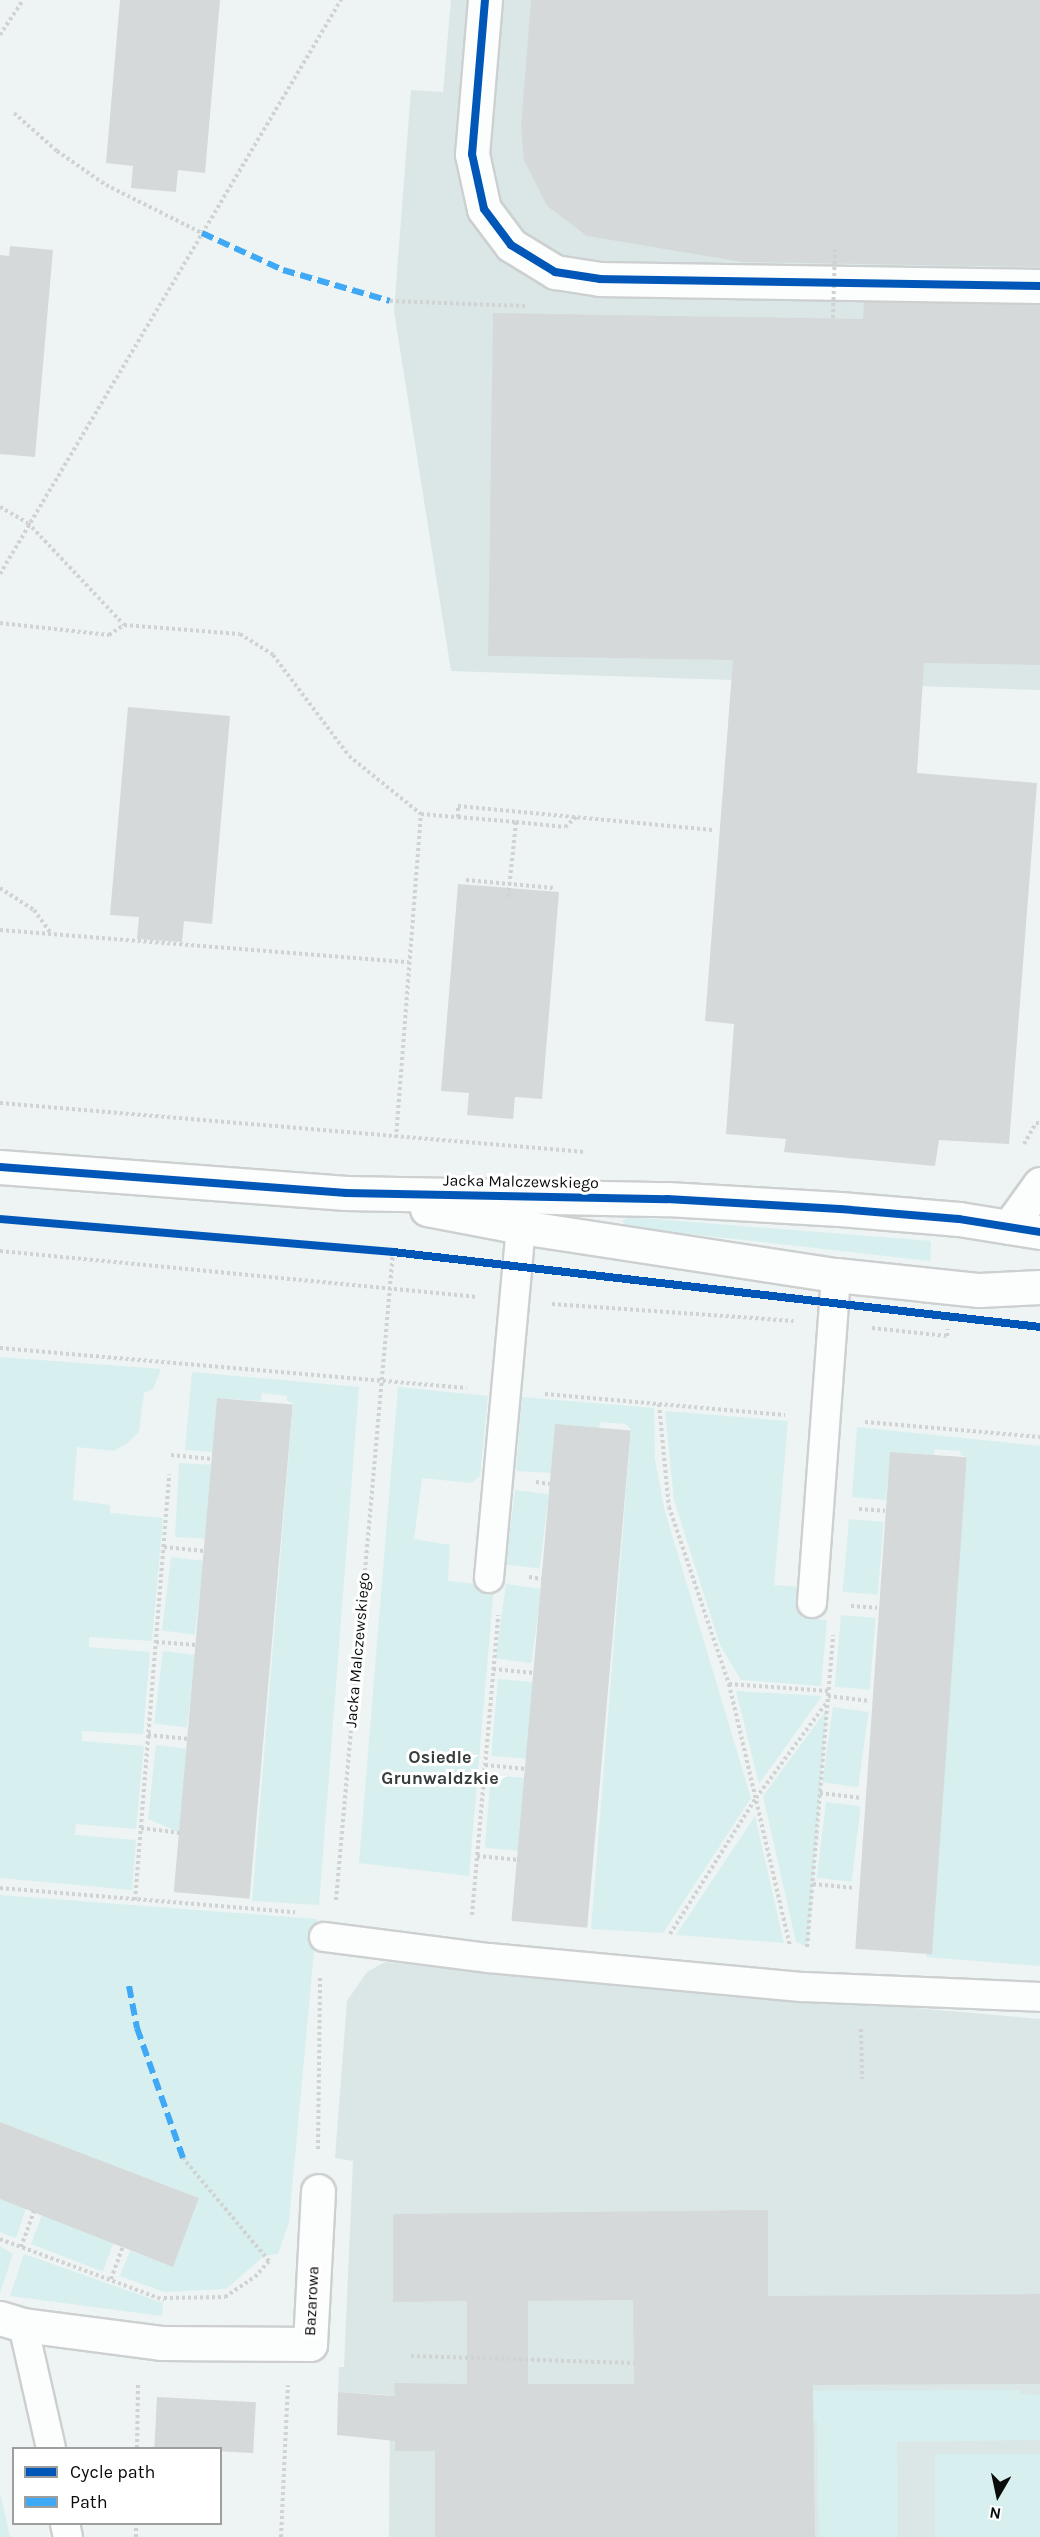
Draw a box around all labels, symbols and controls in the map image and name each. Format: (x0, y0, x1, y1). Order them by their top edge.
street label: Jacka Malczewskiego (443, 1171, 599, 1193)
street label: Jacka Malczewskiego (342, 1572, 374, 1728)
district label: Osiedle Grunwaldzkie (381, 1747, 499, 1790)
street label: Bazarowa (301, 2266, 323, 2336)
legend (12, 2447, 222, 2525)
text: Cycle path (70, 2461, 155, 2483)
north arrow (968, 2465, 1028, 2525)
text: Path (70, 2491, 108, 2513)
text: N (988, 2503, 1002, 2524)

